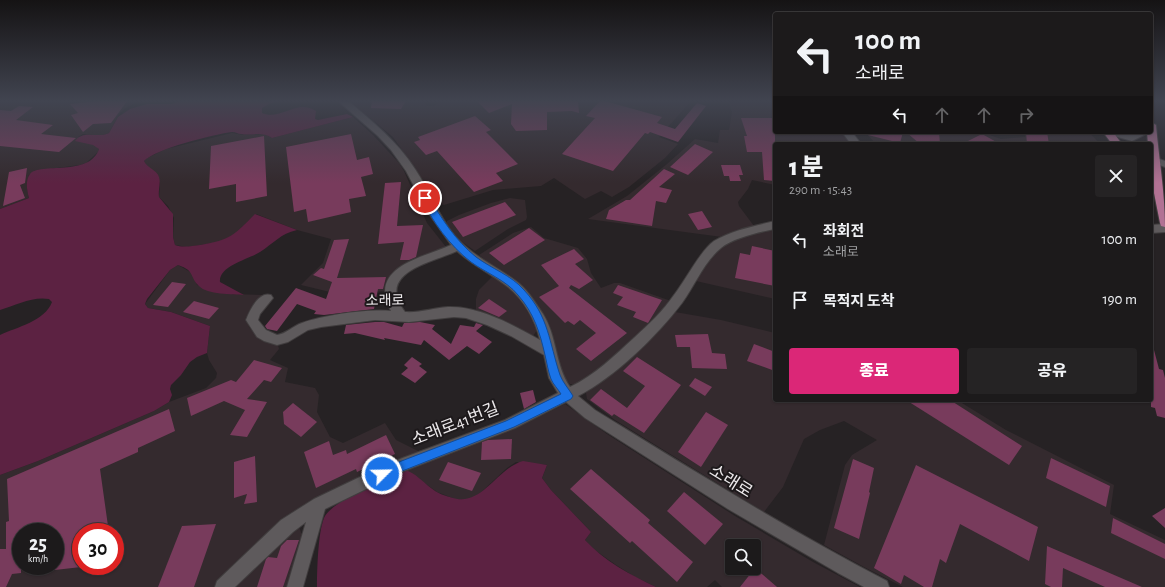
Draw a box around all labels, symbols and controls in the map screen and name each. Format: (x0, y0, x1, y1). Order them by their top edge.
text: 100 m (855, 27, 921, 55)
icon: left (789, 28, 841, 80)
text: 소래로 (855, 65, 905, 83)
icon: left (889, 104, 911, 126)
icon: ahead (931, 104, 953, 126)
icon: ahead (973, 104, 995, 126)
icon: right (1015, 104, 1037, 126)
button: close (1095, 155, 1137, 197)
text: 1 분 (789, 156, 823, 180)
pin (408, 181, 442, 215)
text: 290 m · 15:43 (789, 184, 852, 197)
icon: arrive (414, 187, 436, 209)
text: 좌회전 (823, 224, 864, 239)
icon: left (789, 229, 811, 251)
text: 100 m (1102, 232, 1137, 247)
text: 소래로 (823, 246, 859, 259)
icon: arrive (789, 289, 811, 311)
text: 190 m (1102, 292, 1137, 307)
street label: 소래로 (366, 293, 405, 308)
text: 목적지 도착 (823, 294, 894, 309)
button: 종료 (789, 348, 959, 394)
button: 공유 (967, 348, 1137, 394)
street label: 소래로41번길 (409, 400, 501, 448)
position arrow (361, 453, 403, 495)
street label: 소래로 (707, 461, 755, 501)
speed limit sign: 30 (72, 523, 124, 575)
text: 25 (29, 534, 47, 554)
map controls (725, 539, 761, 575)
button: search (725, 539, 761, 575)
text: km/h (28, 554, 48, 564)

